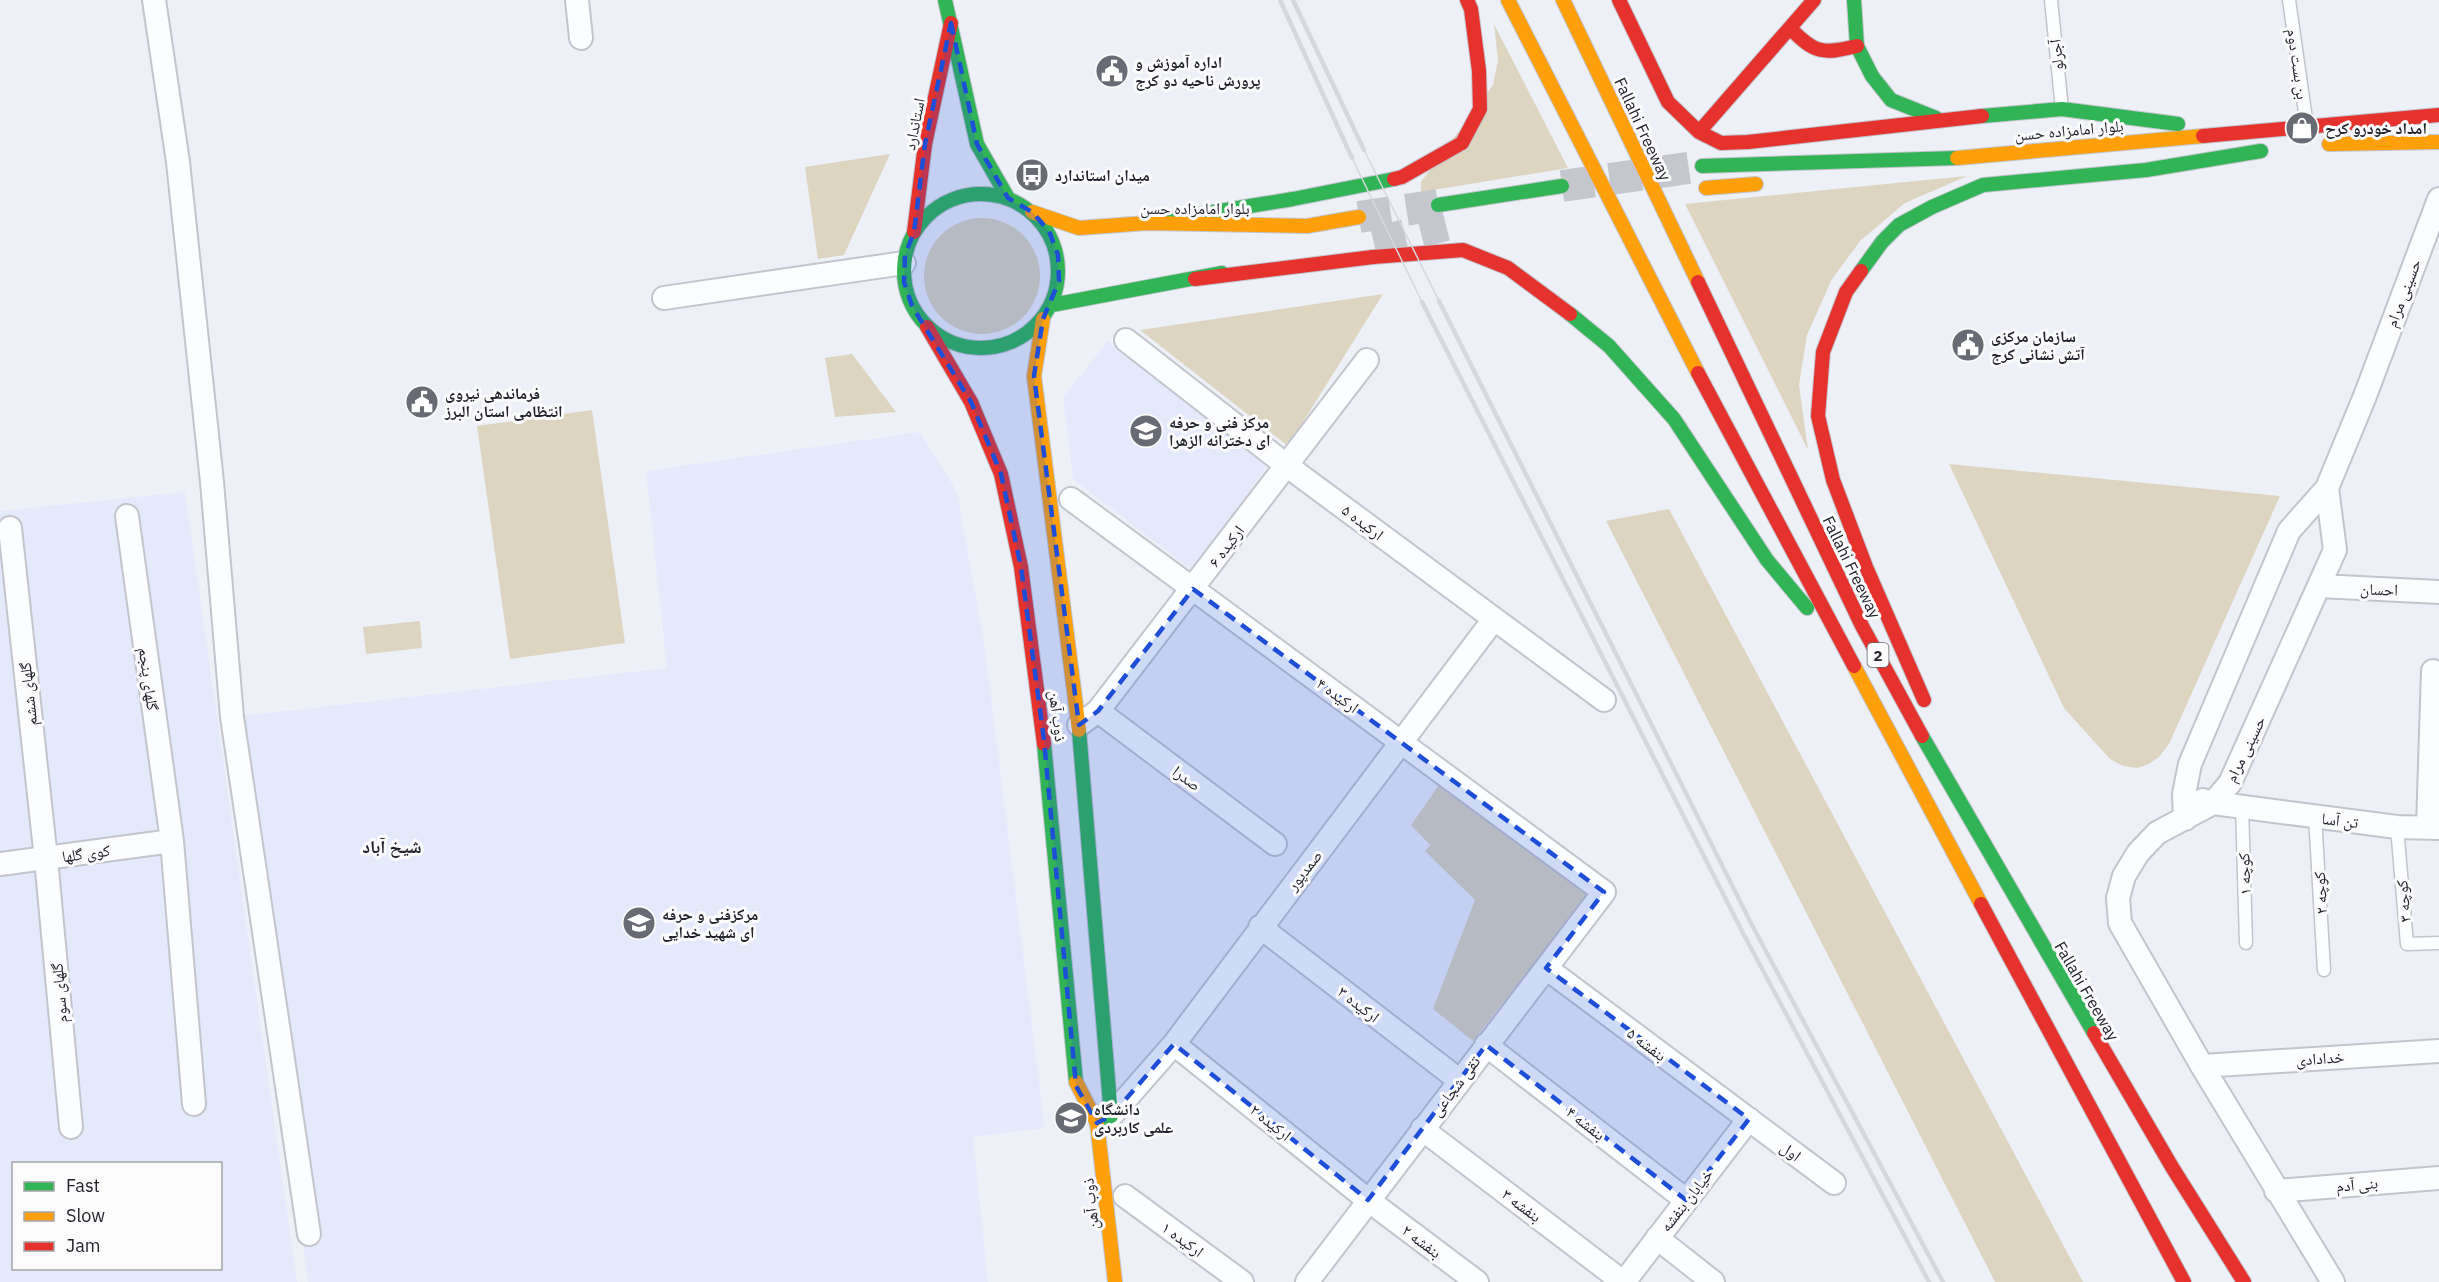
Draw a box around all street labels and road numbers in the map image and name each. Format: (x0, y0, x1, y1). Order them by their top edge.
street label: بن بست دوم (2282, 27, 2313, 101)
street label: آجرلو (2044, 37, 2068, 72)
street label: Fallahi Freeway (1610, 74, 1676, 184)
street label: استاندارد (899, 96, 929, 152)
street label: بلوار امامزاده حسن (2014, 115, 2124, 146)
street label: بلوار امامزاده حسن (1140, 198, 1250, 219)
street label: حسینی مرام (2381, 256, 2426, 330)
street label: ارکیده ۵ (1338, 500, 1388, 544)
street label: Fallahi Freeway (1819, 513, 1885, 621)
street label: ارکیده ۶ (1204, 521, 1248, 571)
street label: احسان (2360, 578, 2398, 601)
road number: 2 (1868, 643, 1888, 667)
street label: گلهای پنجم (134, 646, 163, 712)
street label: گلهای ششم (15, 661, 42, 727)
street label: ارکیده ۴ (1313, 673, 1363, 717)
street label: ذوب آهن (1044, 689, 1071, 743)
street label: حسینی مرام (2220, 713, 2271, 786)
street label: صدرا (1169, 761, 1205, 795)
street label: تن آسا (2320, 808, 2360, 833)
street label: کوی گلها (61, 840, 112, 867)
street label: صمدپور (1281, 846, 1326, 895)
street label: کوچه ۱ (2233, 852, 2255, 896)
street label: کوچه ۲ (2309, 871, 2331, 915)
street label: کوچه ۳ (2391, 879, 2415, 923)
street label: Fallahi Freeway (2050, 938, 2124, 1044)
street label: گلهای سوم (46, 962, 73, 1024)
street label: ارکیده ۳ (1334, 982, 1384, 1026)
street label: بنفشه ۵ (1623, 1023, 1671, 1065)
street label: خدادادی (2295, 1046, 2345, 1071)
street label: تقی شجاعی (1426, 1051, 1485, 1121)
street label: ارکیده ۲ (1246, 1099, 1296, 1145)
street label: بنفشه ۴ (1562, 1102, 1610, 1144)
street label: اول (1776, 1137, 1805, 1166)
street label: خیابان بنفشه (1655, 1164, 1718, 1236)
street label: بنی آدم (2335, 1172, 2379, 1197)
street label: ذوب آهن (1077, 1177, 1104, 1231)
street label: بنفشه ۳ (1498, 1184, 1546, 1226)
street label: ارکیده ۱ (1158, 1217, 1208, 1261)
street label: بنفشه ۲ (1398, 1220, 1446, 1262)

